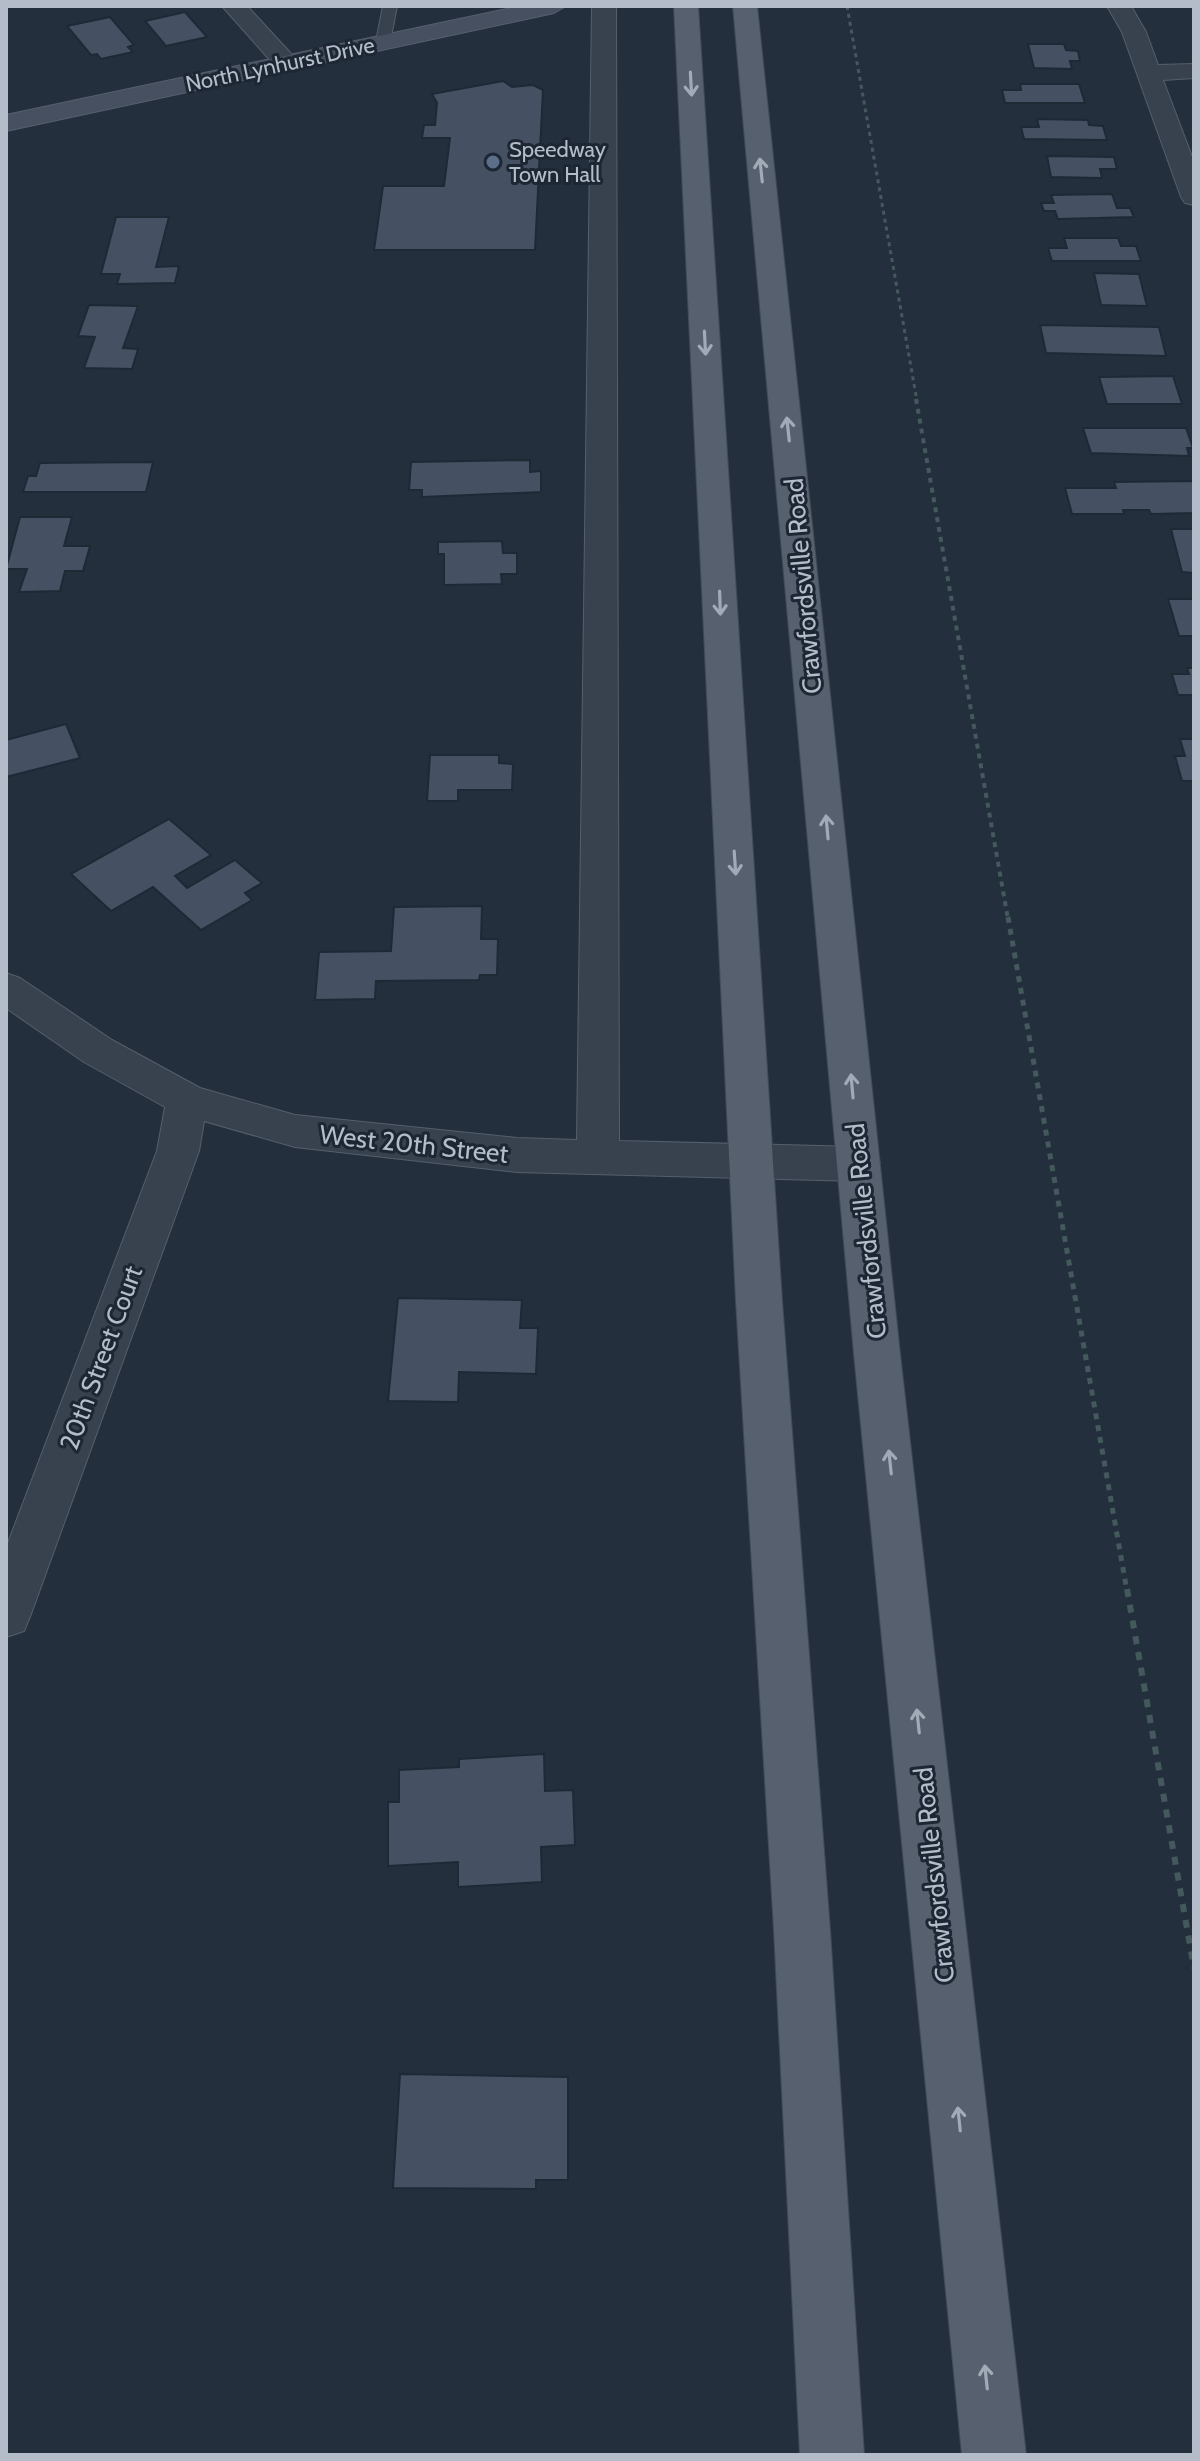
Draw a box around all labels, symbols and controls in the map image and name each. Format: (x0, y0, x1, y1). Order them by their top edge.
street label: North Lynhurst Drive (183, 31, 377, 98)
one-way arrow (684, 70, 699, 97)
place label: Speedway Town Hall (509, 136, 606, 188)
marker: Speedway Town Hall (484, 153, 502, 171)
one-way arrow (753, 158, 768, 184)
one-way arrow (698, 329, 713, 356)
one-way arrow (781, 416, 796, 443)
street label: Crawfordsville Road (778, 477, 828, 695)
one-way arrow (713, 589, 728, 616)
one-way arrow (820, 814, 835, 841)
one-way arrow (727, 849, 742, 876)
one-way arrow (844, 1073, 859, 1100)
street label: West 20th Street (318, 1118, 510, 1170)
street label: Crawfordsville Road (839, 1122, 893, 1340)
street label: 20th Street Court (53, 1261, 149, 1454)
one-way arrow (882, 1450, 897, 1476)
one-way arrow (910, 1708, 925, 1735)
street label: Crawfordsville Road (907, 1766, 961, 1984)
one-way arrow (952, 2106, 967, 2133)
one-way arrow (978, 2364, 993, 2391)

